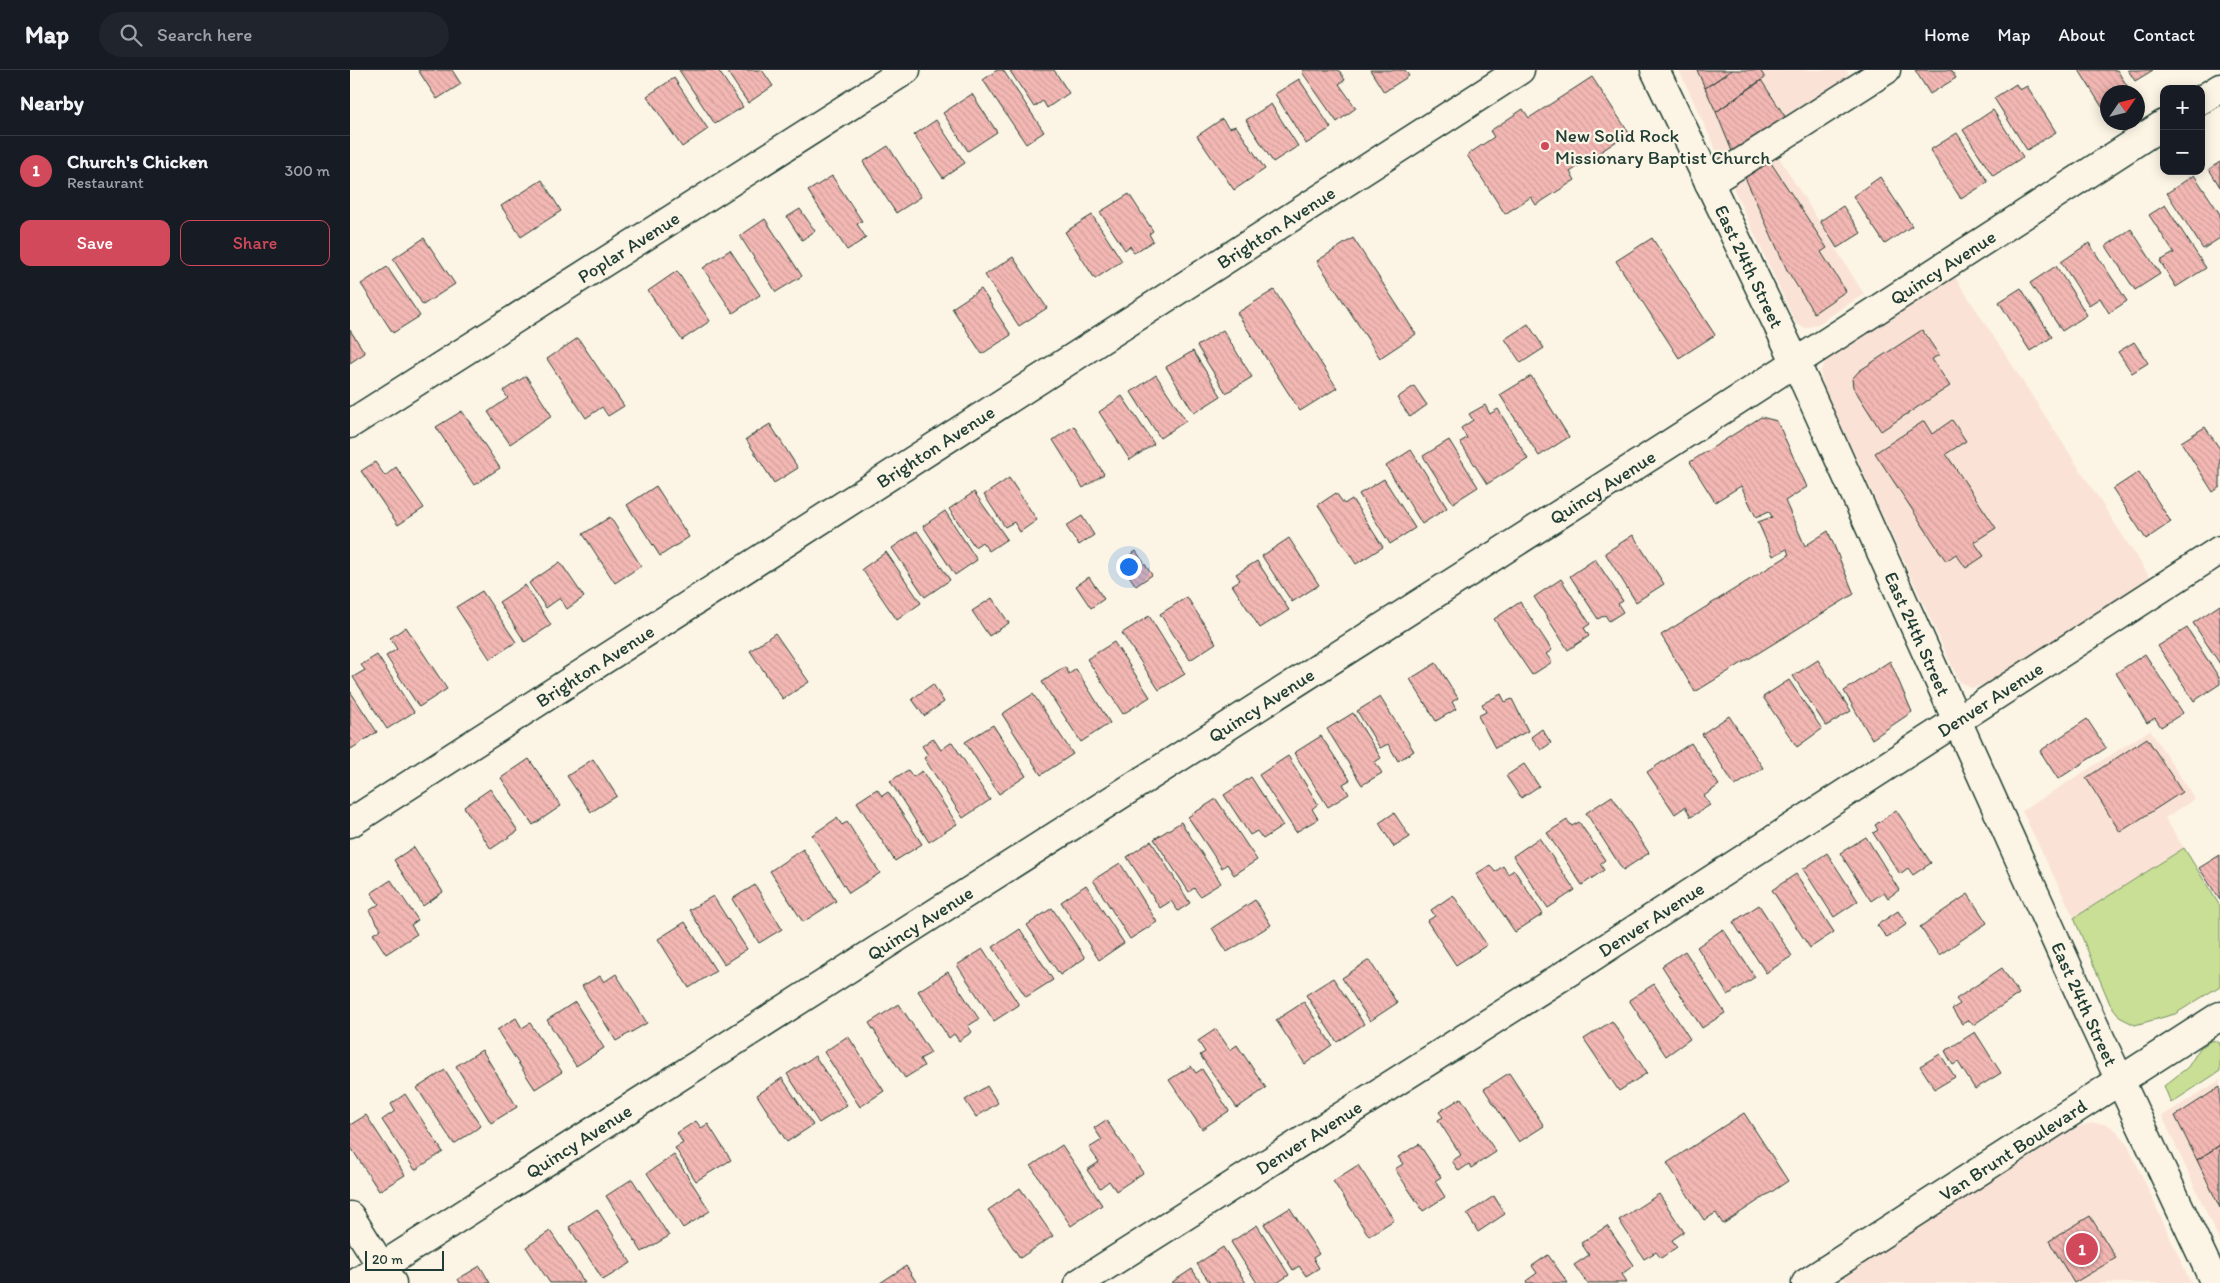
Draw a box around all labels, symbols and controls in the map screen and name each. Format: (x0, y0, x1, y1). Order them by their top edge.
search box (99, 12, 449, 57)
text: Map (25, 20, 69, 49)
icon: search (117, 21, 145, 49)
text: Search here (157, 23, 252, 46)
text: Home (1924, 24, 1970, 46)
text: Map (1998, 24, 2031, 46)
text: About (2059, 24, 2105, 46)
text: Contact (2133, 24, 2195, 46)
north arrow (2100, 85, 2145, 130)
map controls (2160, 85, 2205, 175)
button: + (2160, 85, 2205, 130)
text: Nearby (20, 90, 84, 115)
place label: New Solid Rock Missionary Baptist Church (1555, 124, 1771, 169)
button: − (2160, 130, 2205, 175)
marker: New Solid Rock Missionary Baptist Church (1539, 140, 1551, 152)
text: Church's Chicken (67, 150, 208, 173)
text: 1 (32, 161, 40, 180)
text: 300 m (285, 161, 330, 180)
text: Restaurant (67, 173, 144, 192)
street label: Brighton Avenue (1213, 181, 1340, 274)
street label: East 24th Street (1710, 201, 1788, 332)
street label: Poplar Avenue (573, 206, 684, 288)
button: Save (20, 220, 170, 266)
button: Share (180, 220, 330, 266)
street label: Quincy Avenue (1886, 225, 2000, 310)
street label: Brighton Avenue (872, 400, 999, 493)
street label: Quincy Avenue (1545, 445, 1660, 530)
your location (1116, 554, 1142, 580)
street label: East 24th Street (1879, 568, 1955, 700)
street label: Brighton Avenue (532, 619, 658, 712)
street label: Denver Avenue (1933, 657, 2048, 742)
street label: Quincy Avenue (1204, 663, 1319, 748)
street label: Denver Avenue (1594, 877, 1709, 962)
street label: Quincy Avenue (863, 881, 977, 966)
street label: East 24th Street (2046, 938, 2123, 1070)
street label: Van Brunt Boulevard (1935, 1094, 2091, 1206)
street label: Denver Avenue (1251, 1095, 1366, 1180)
street label: Quincy Avenue (521, 1099, 636, 1184)
pin: 1 (2066, 1230, 2098, 1268)
scale bar (365, 1248, 444, 1271)
text: 20 m (372, 1251, 403, 1268)

